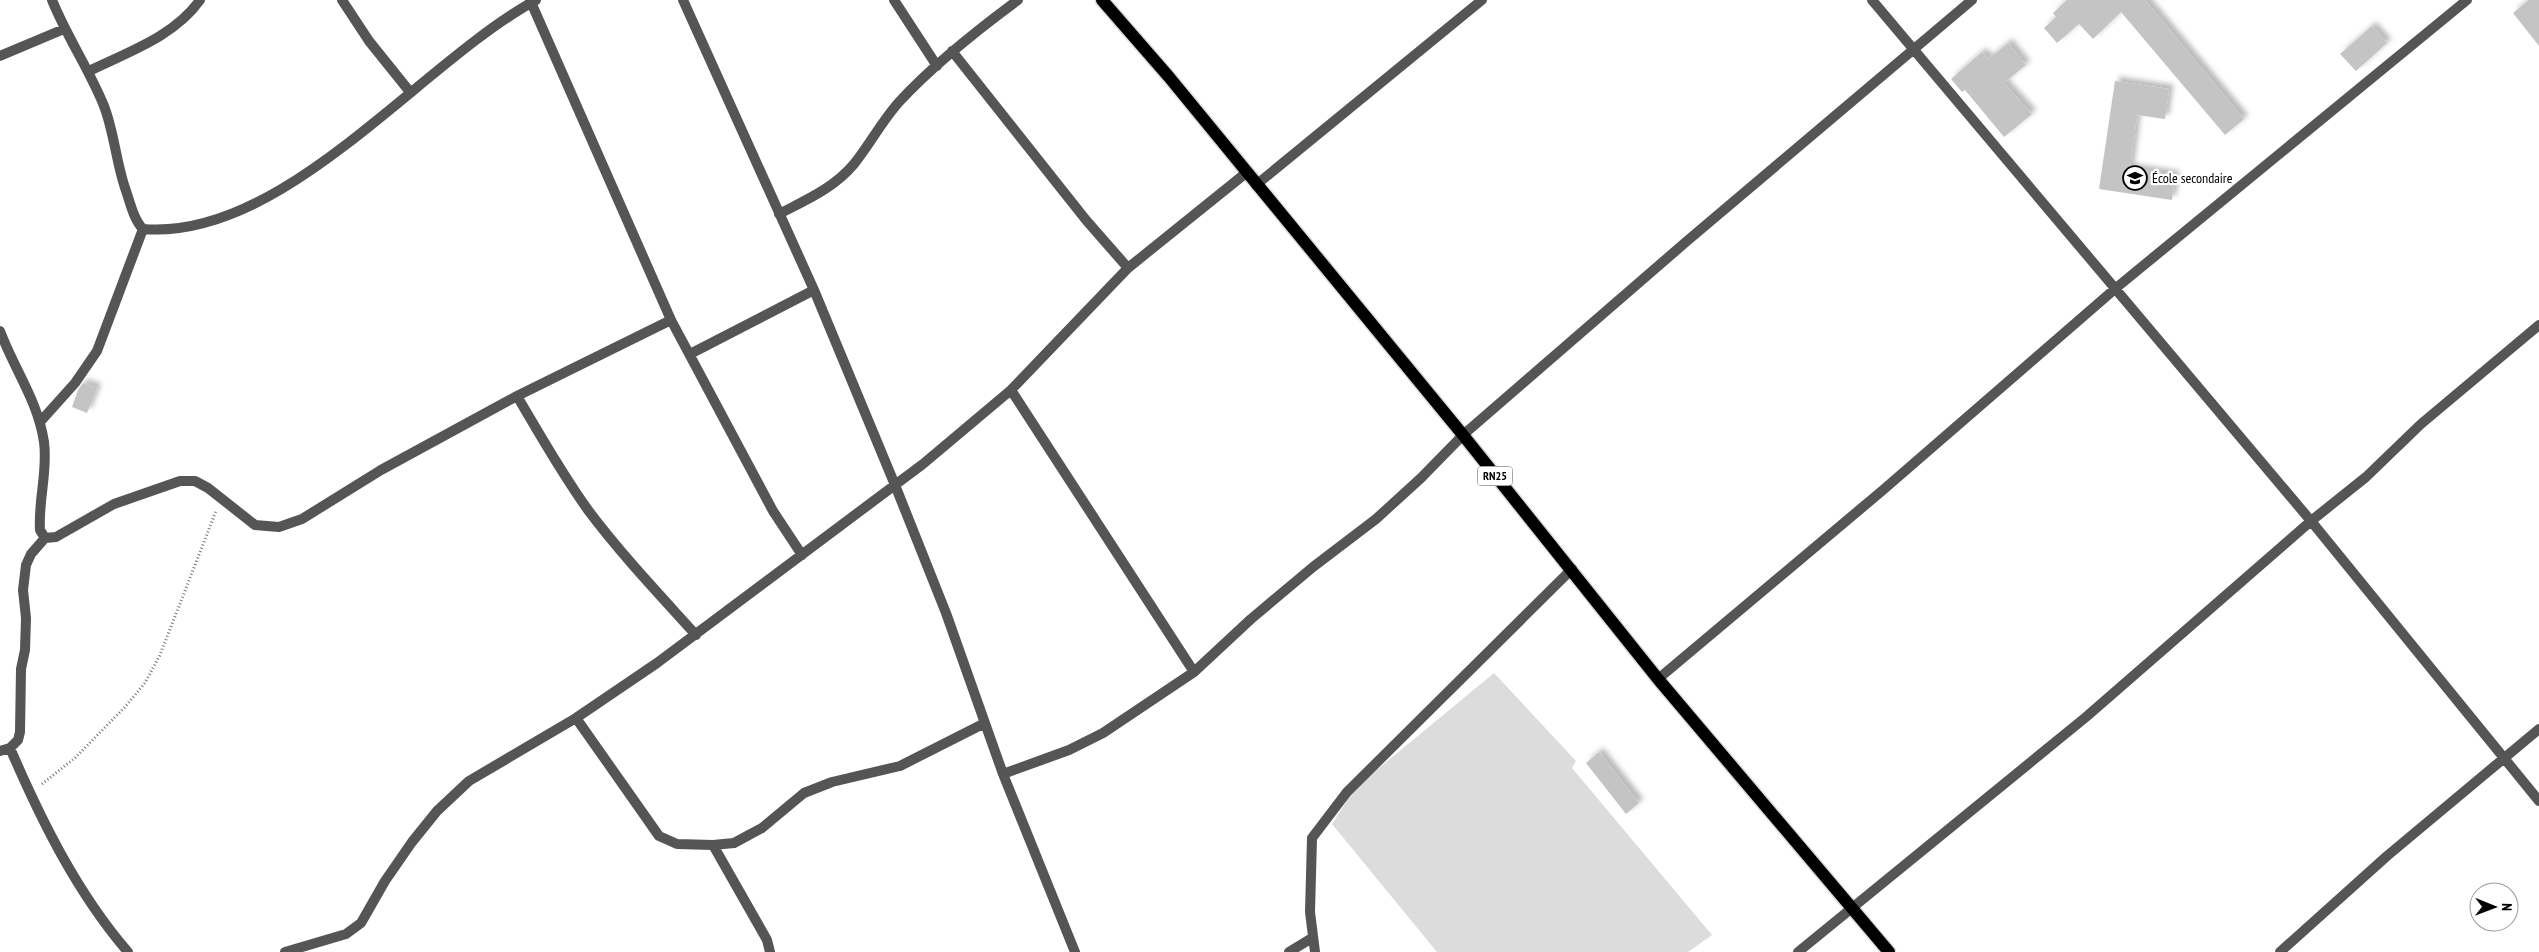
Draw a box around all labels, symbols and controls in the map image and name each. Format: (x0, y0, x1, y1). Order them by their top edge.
school or university icon: École secondaire (2122, 165, 2148, 191)
place label: École secondaire (2152, 169, 2233, 187)
road number: RN25 (1478, 466, 1512, 486)
north arrow (2469, 882, 2519, 932)
text: N (2498, 903, 2516, 911)

